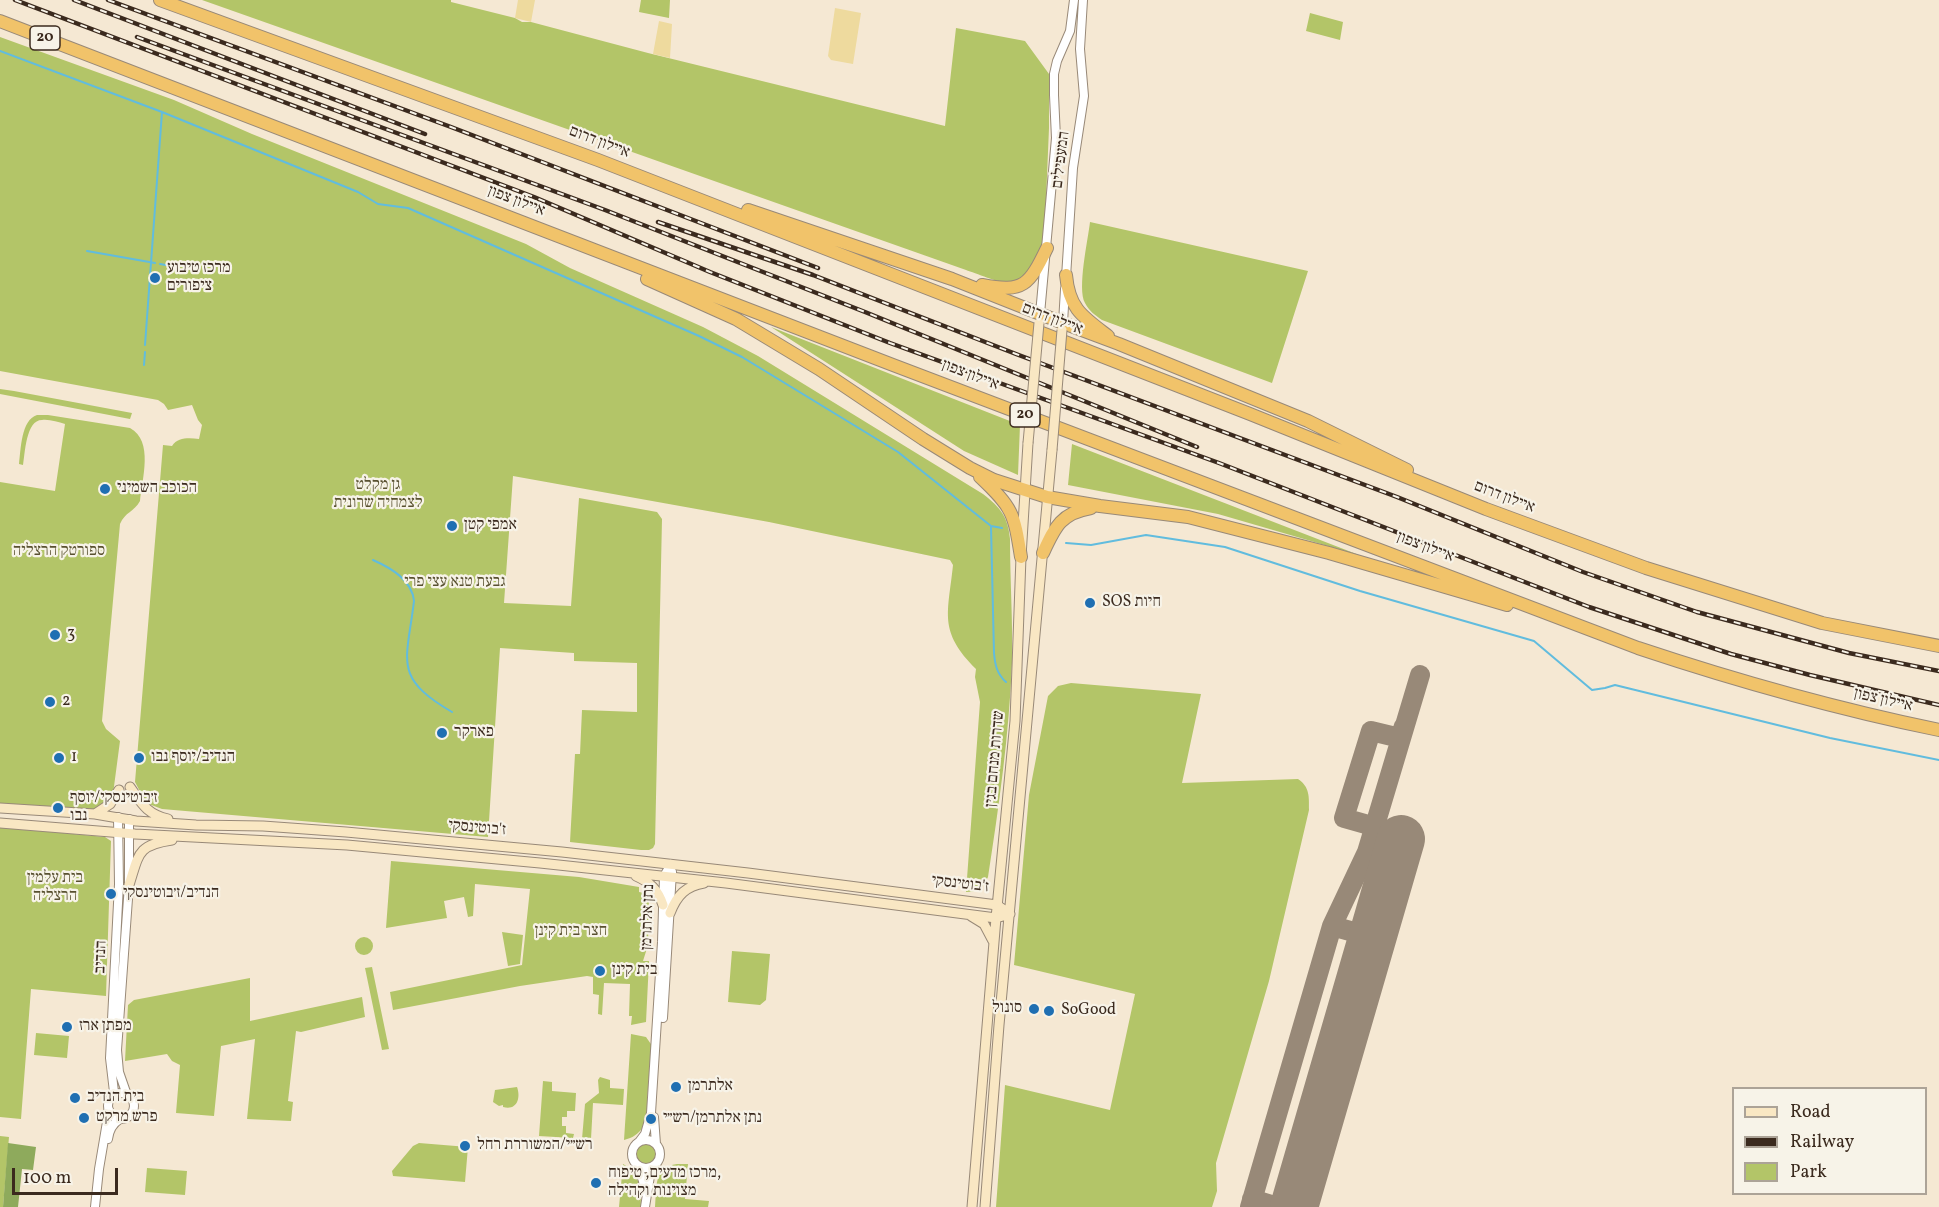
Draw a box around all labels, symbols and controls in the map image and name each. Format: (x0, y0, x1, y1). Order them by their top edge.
road number: 20 (30, 26, 60, 50)
street label: איילון דרום (566, 123, 632, 163)
street label: המעפילים (1049, 130, 1075, 190)
street label: איילון צפון (485, 182, 547, 222)
place label: מרכז טיבוע ציפורים (167, 259, 231, 297)
marker: מרכז טיבוע ציפורים (148, 271, 162, 285)
street label: איילון דרום (1019, 300, 1085, 340)
street label: איילון צפון (939, 356, 1001, 396)
road number: 20 (1010, 403, 1040, 427)
park label: גן מקלט לצמחיה שרונית (333, 476, 423, 514)
street label: איילון דרום (1471, 478, 1537, 518)
place label: הכוכב השמיני (117, 479, 197, 499)
marker: הכוכב השמיני (98, 482, 112, 496)
place label: אמפי קטן (464, 516, 517, 536)
marker: אמפי קטן (445, 519, 459, 533)
street label: איילון צפון (1394, 528, 1456, 568)
park label: ספורטק הרצליה (13, 542, 105, 562)
park label: גבעת טנא עצי פרי (404, 573, 506, 593)
place label: SOS חיות (1102, 593, 1161, 613)
marker: SOS חיות (1083, 596, 1097, 610)
place label: 3 (67, 625, 75, 645)
marker: 3 (48, 628, 62, 642)
street label: איילון צפון (1852, 685, 1914, 717)
place label: 2 (62, 692, 71, 712)
marker: 2 (43, 695, 57, 709)
street label: שדרות מנחם בגין (982, 710, 1010, 808)
place label: פארקר (454, 723, 494, 743)
marker: פארקר (435, 726, 449, 740)
place label: 1 (71, 748, 77, 768)
place label: הנדיב/יוסף נבו (151, 748, 235, 768)
marker: 1 (52, 751, 66, 765)
marker: הנדיב/יוסף נבו (132, 751, 146, 765)
place label: ז׳בוטינסקי/יוסף נבו (70, 789, 158, 827)
marker: ז׳בוטינסקי/יוסף נבו (51, 801, 65, 815)
street label: ז'בוטינסקי (447, 817, 507, 841)
park label: בית עלמין הרצליה (27, 869, 83, 907)
street label: ז'בוטינסקי (930, 872, 990, 898)
place label: הנדיב/ז׳בוטינסקי (123, 884, 219, 904)
street label: נתן אלתרמן (638, 884, 660, 950)
marker: הנדיב/ז׳בוטינסקי (104, 887, 118, 901)
park label: חצר בית קינן (535, 922, 607, 942)
street label: הנדיב (92, 940, 112, 974)
place label: בית קינן (612, 961, 657, 981)
marker: בית קינן (593, 964, 607, 978)
place label: סונול (992, 999, 1022, 1019)
place label: SoGood (1061, 1001, 1116, 1021)
marker: סונול (1027, 1002, 1041, 1016)
marker: SoGood (1042, 1004, 1056, 1018)
place label: מפתן ארז (79, 1017, 132, 1037)
marker: מפתן ארז (60, 1020, 74, 1034)
place label: אלתרמן (688, 1077, 733, 1097)
marker: אלתרמן (669, 1080, 683, 1094)
legend (1732, 1087, 1927, 1195)
place label: בית הנדיב (87, 1088, 144, 1108)
marker: בית הנדיב (68, 1091, 82, 1105)
text: Road (1790, 1100, 1831, 1125)
place label: פרש מרקט (96, 1108, 157, 1128)
place label: נתן אלתרמן/רש״י (663, 1109, 762, 1129)
marker: פרש מרקט (77, 1111, 91, 1125)
marker: נתן אלתרמן/רש״י (644, 1112, 658, 1126)
text: Railway (1790, 1130, 1854, 1155)
place label: רש״י/המשוררת רחל (477, 1136, 593, 1156)
marker: רש״י/המשוררת רחל (458, 1139, 472, 1153)
scale bar (15, 1156, 122, 1194)
text: Park (1790, 1160, 1827, 1185)
place label: מרכז מדעים, טיפוח, מצוינות וקהילה (608, 1164, 721, 1202)
text: 100 m (23, 1166, 72, 1191)
marker: מרכז מדעים, טיפוח, מצוינות וקהילה (589, 1176, 603, 1190)

